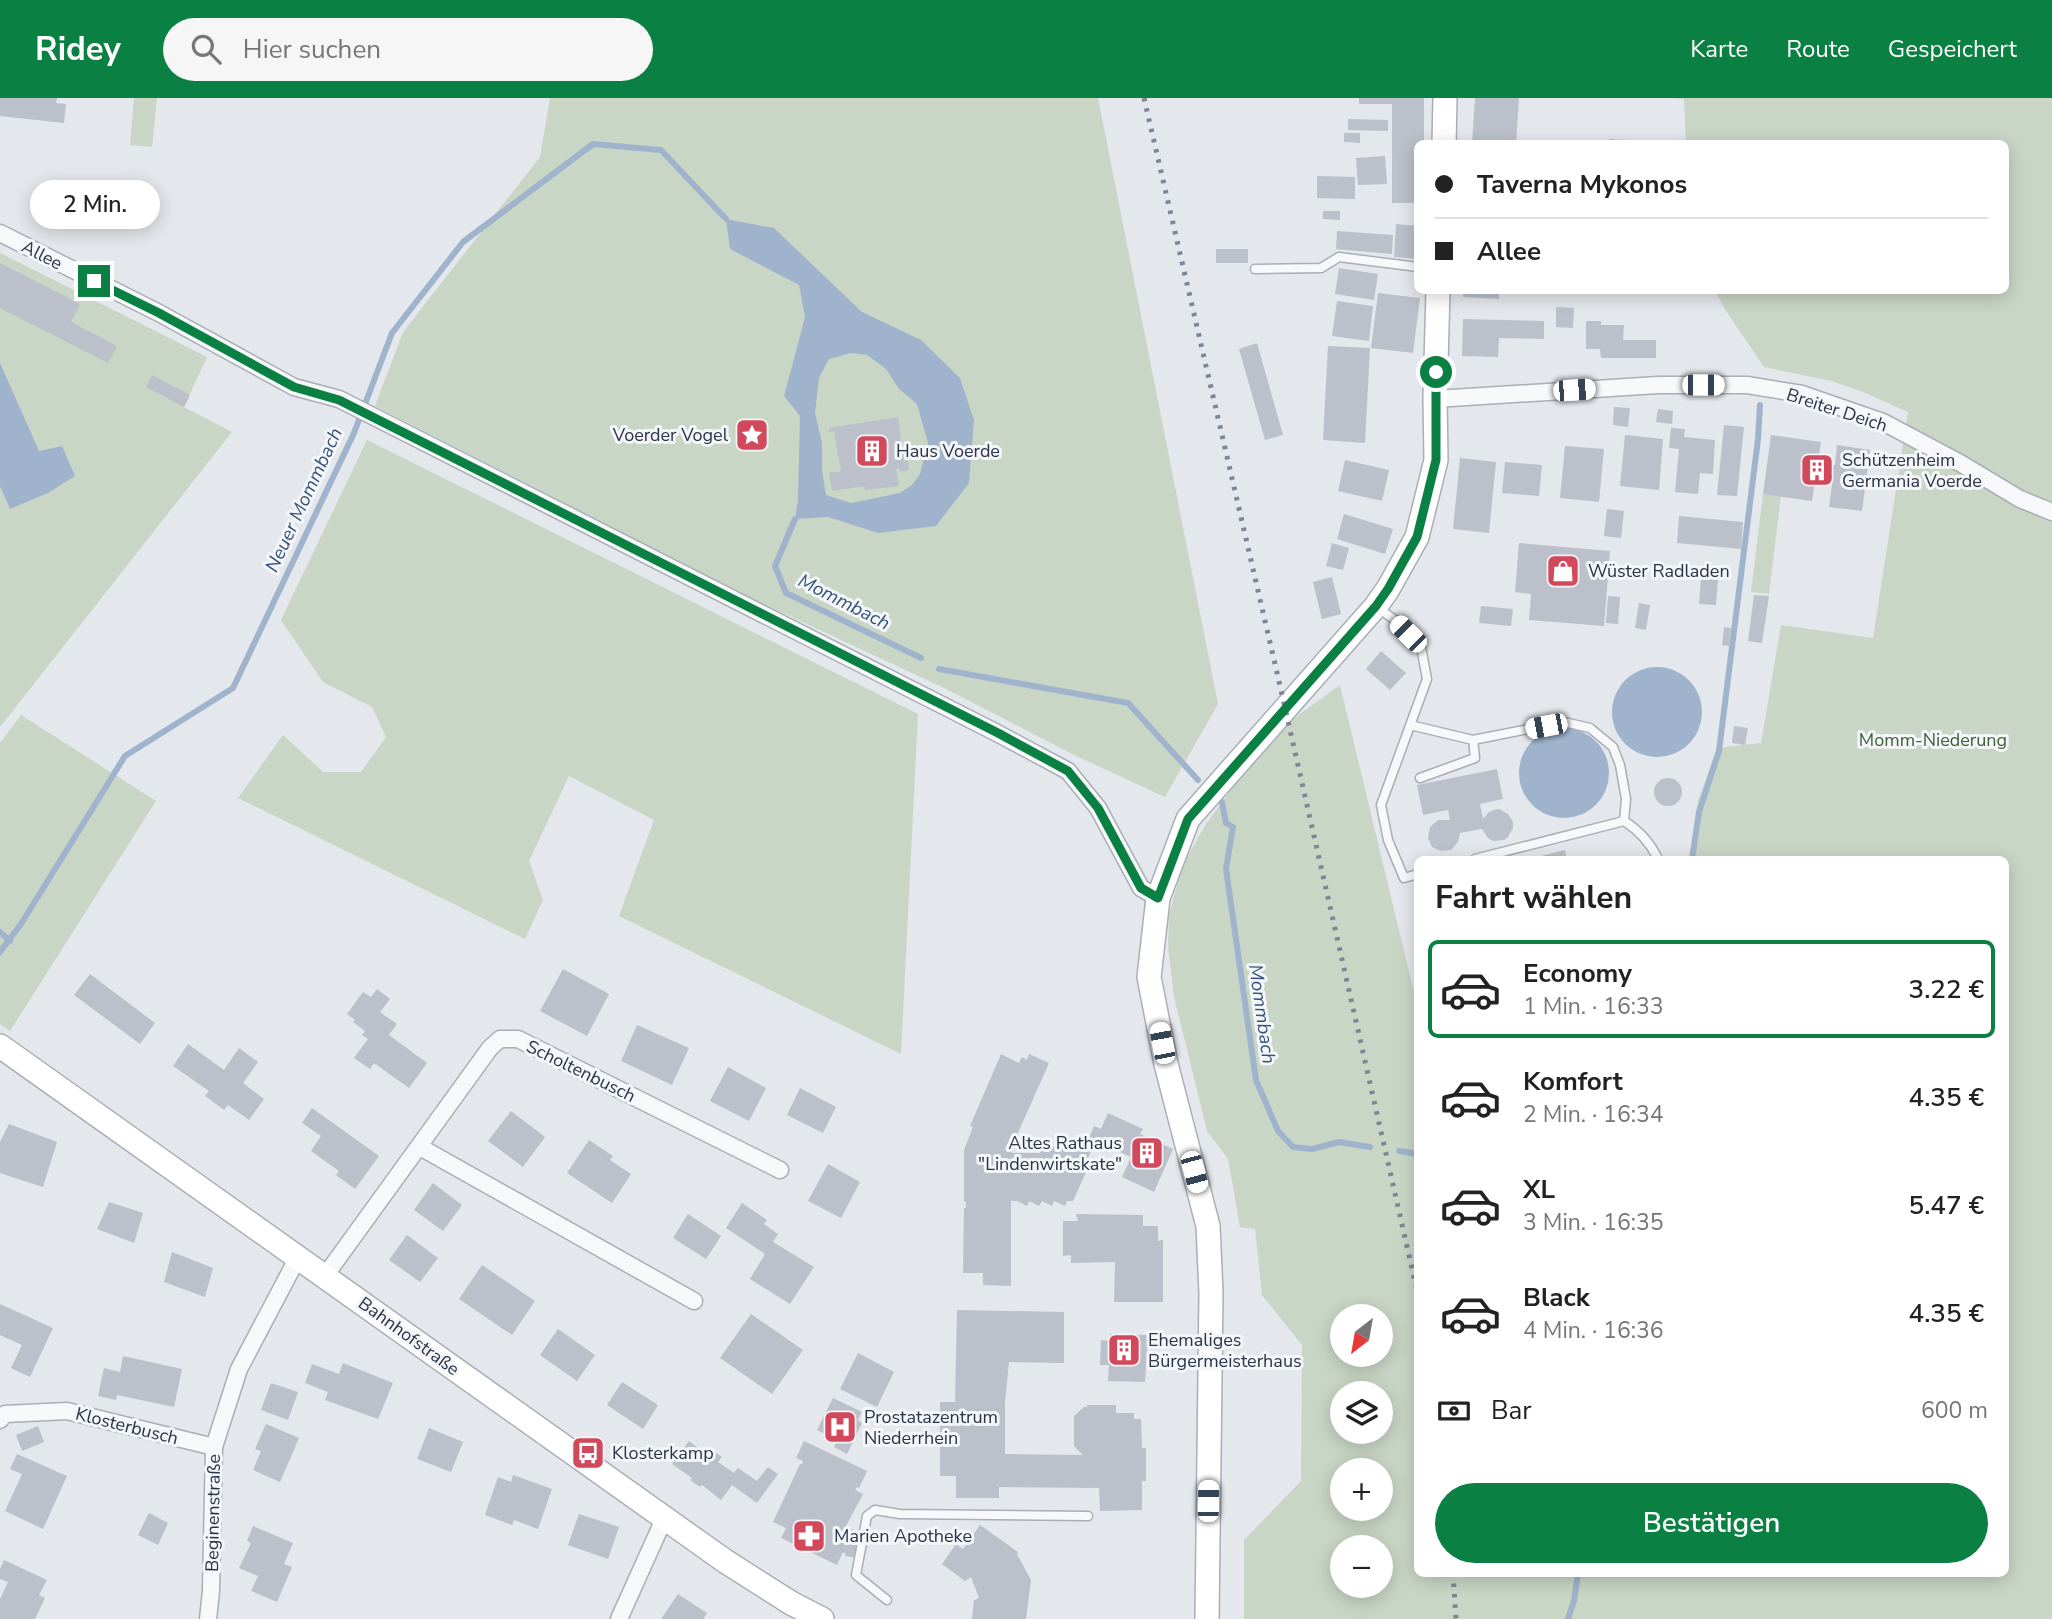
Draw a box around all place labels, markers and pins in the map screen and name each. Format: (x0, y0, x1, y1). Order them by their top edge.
place icon: Voerder Vogel (733, 416, 771, 454)
place label: Voerder Vogel (612, 423, 729, 447)
building icon: Haus Voerde (853, 432, 891, 470)
place label: Haus Voerde (896, 439, 1000, 463)
place label: Schützenheim Germania Voerde (1842, 448, 1982, 493)
building icon: Schützenheim Germania Voerde (1798, 451, 1836, 489)
shop icon: Wüster Radladen (1544, 552, 1582, 590)
place label: Wüster Radladen (1588, 559, 1730, 583)
place label: Altes Rathaus "Lindenwirtskate" (978, 1131, 1122, 1176)
building icon: Altes Rathaus "Lindenwirtskate" (1128, 1134, 1166, 1172)
place label: Ehemaliges Bürgermeisterhaus (1148, 1328, 1302, 1373)
building icon: Ehemaliges Bürgermeisterhaus (1105, 1331, 1143, 1369)
place label: Prostatazentrum Niederrhein (864, 1405, 998, 1450)
hospital icon: Prostatazentrum Niederrhein (821, 1408, 859, 1446)
bus stop icon: Klosterkamp (569, 1434, 607, 1472)
place label: Klosterkamp (612, 1441, 714, 1465)
pharmacy icon: Marien Apotheke (790, 1517, 828, 1555)
place label: Marien Apotheke (834, 1524, 972, 1548)

